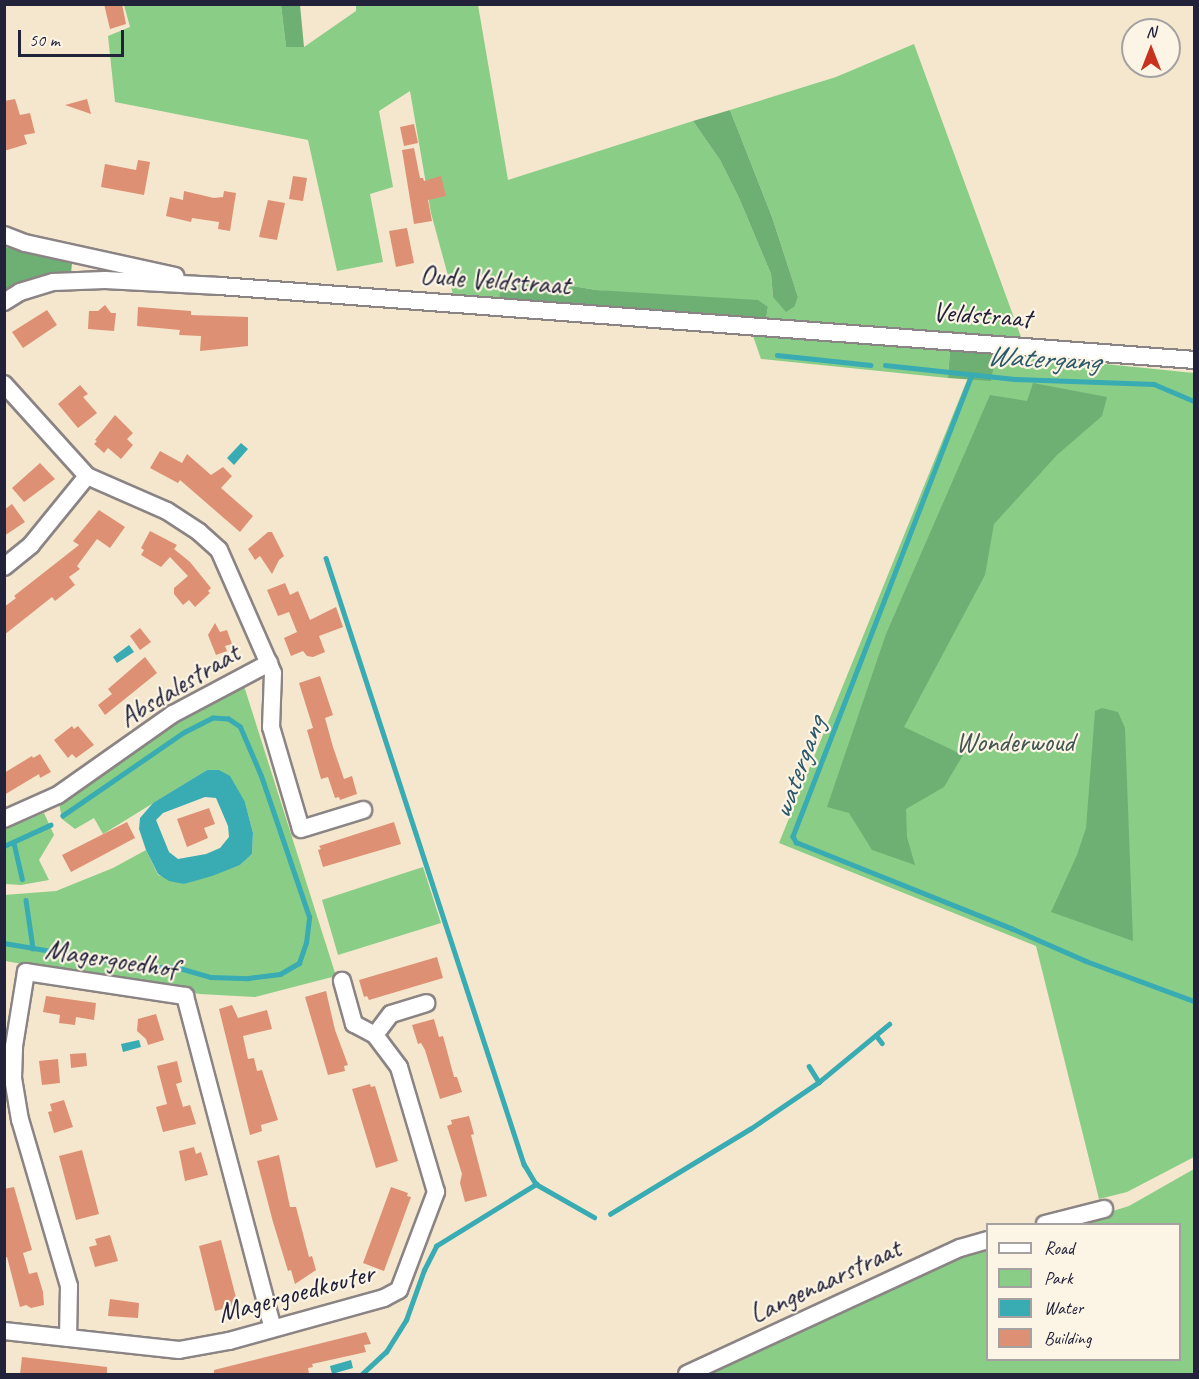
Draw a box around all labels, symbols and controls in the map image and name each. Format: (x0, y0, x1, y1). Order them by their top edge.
scale bar (21, 18, 128, 56)
north arrow (1121, 18, 1181, 78)
text: N (1146, 22, 1156, 42)
text: 50 m (29, 29, 60, 51)
street label: Oude Veldstraat (419, 258, 571, 302)
street label: Veldstraat (932, 295, 1032, 335)
water label: Watergang (986, 337, 1100, 379)
street label: Absdalestraat (113, 636, 245, 734)
water label: watergang (763, 712, 833, 824)
park label: Wonderwoud (956, 725, 1074, 759)
street label: Magergoedhof (43, 932, 179, 986)
legend (986, 1223, 1181, 1361)
street label: Langenaarstraat (744, 1231, 906, 1331)
text: Road (1044, 1237, 1074, 1259)
street label: Magergoedkouter (214, 1256, 378, 1330)
text: Park (1044, 1267, 1073, 1289)
text: Water (1044, 1297, 1083, 1319)
text: Building (1044, 1327, 1091, 1349)

